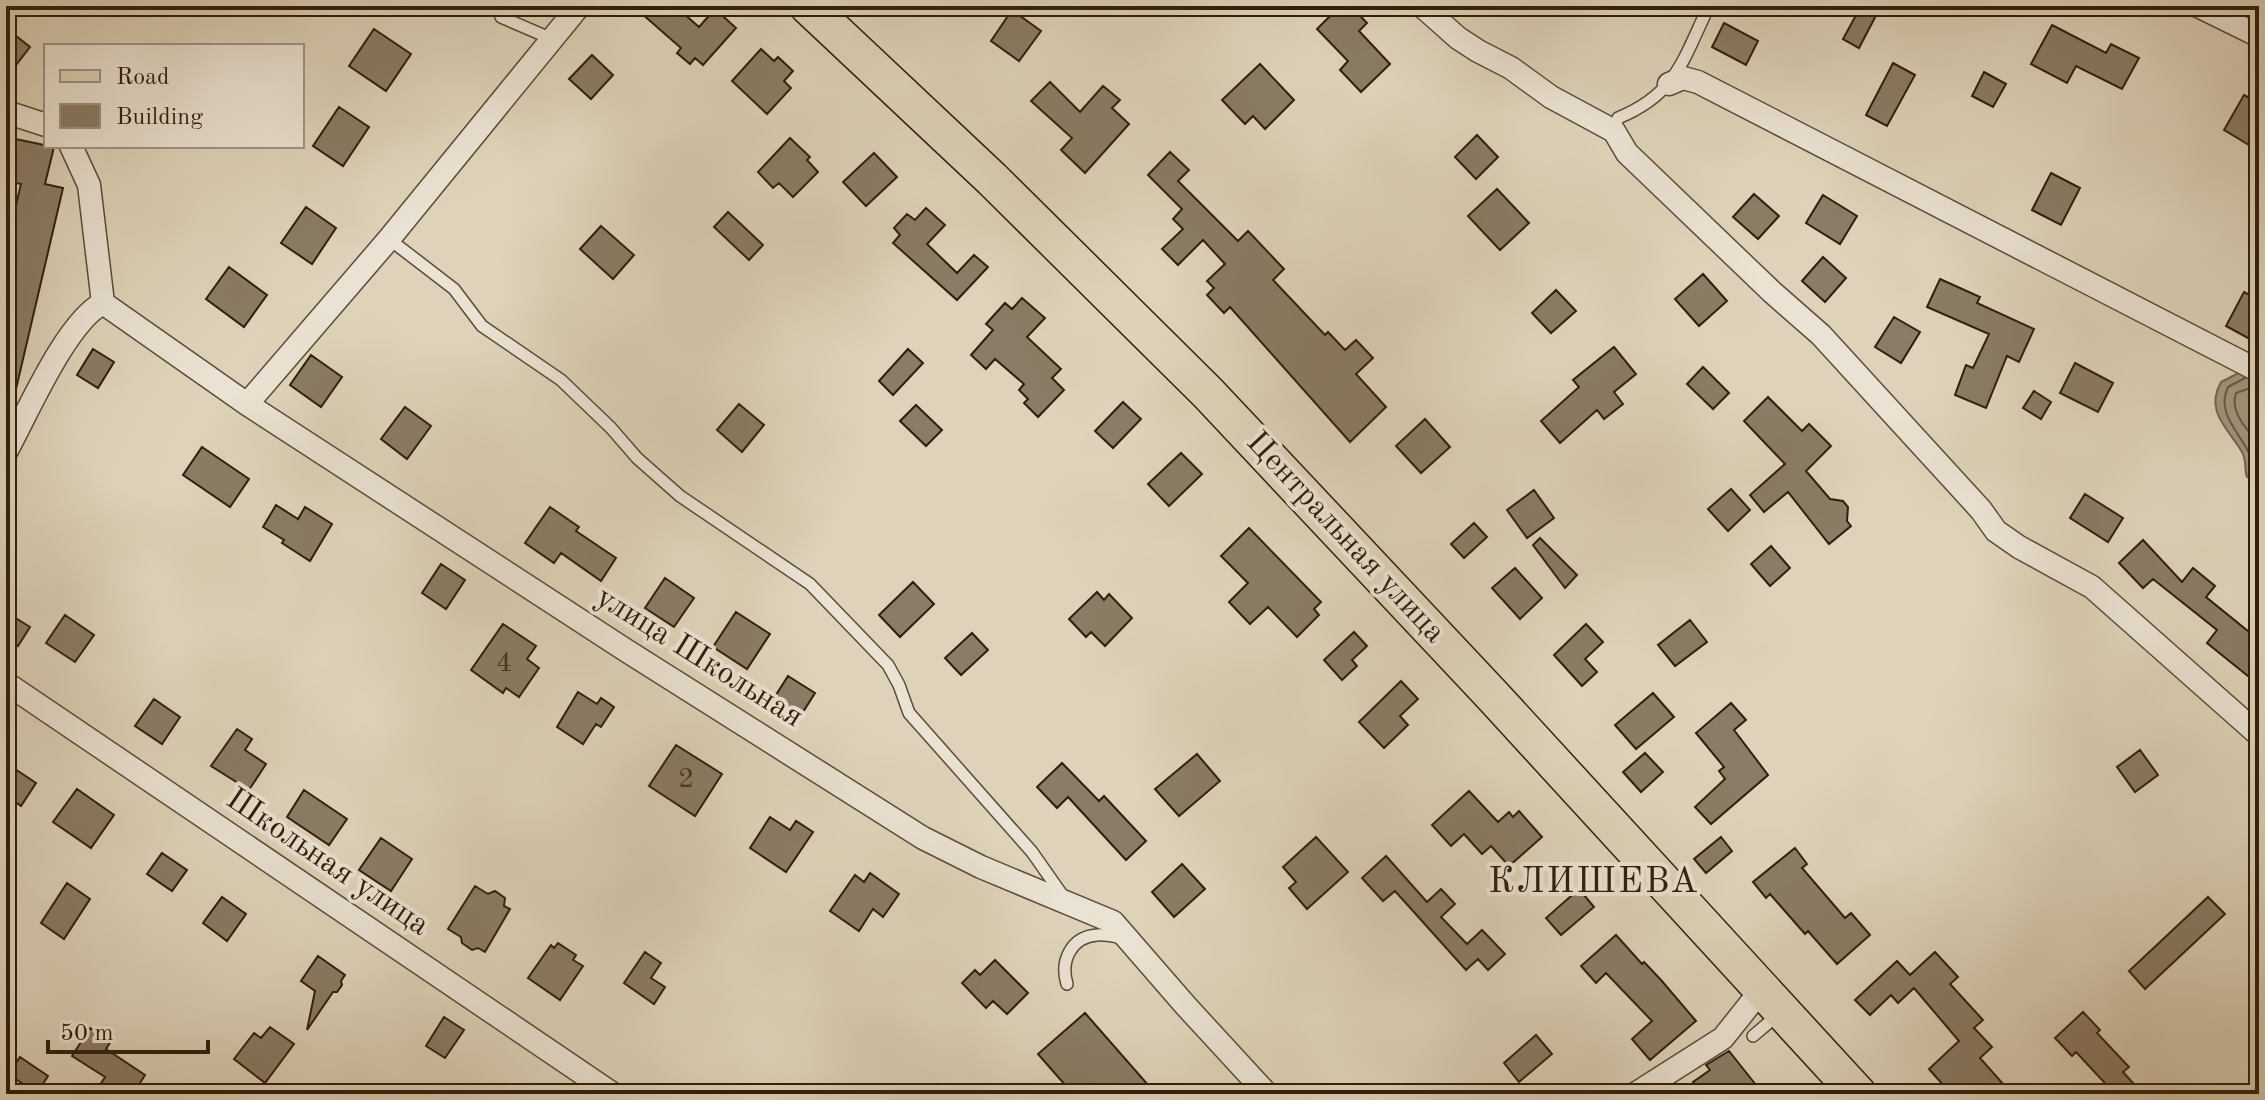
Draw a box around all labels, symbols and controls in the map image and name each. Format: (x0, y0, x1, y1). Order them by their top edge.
legend (44, 44, 304, 148)
text: Road (116, 66, 169, 90)
text: Building (116, 106, 203, 130)
street label: Центральная улица (1239, 426, 1451, 650)
street label: улица Школьная (590, 582, 808, 734)
house number: 4 (496, 650, 512, 678)
house number: 2 (678, 766, 694, 794)
street label: Школьная улица (220, 783, 434, 943)
district label: КЛИШЕВА (1488, 865, 1700, 901)
scale bar (48, 1004, 208, 1054)
text: 50 m (60, 1022, 114, 1046)

